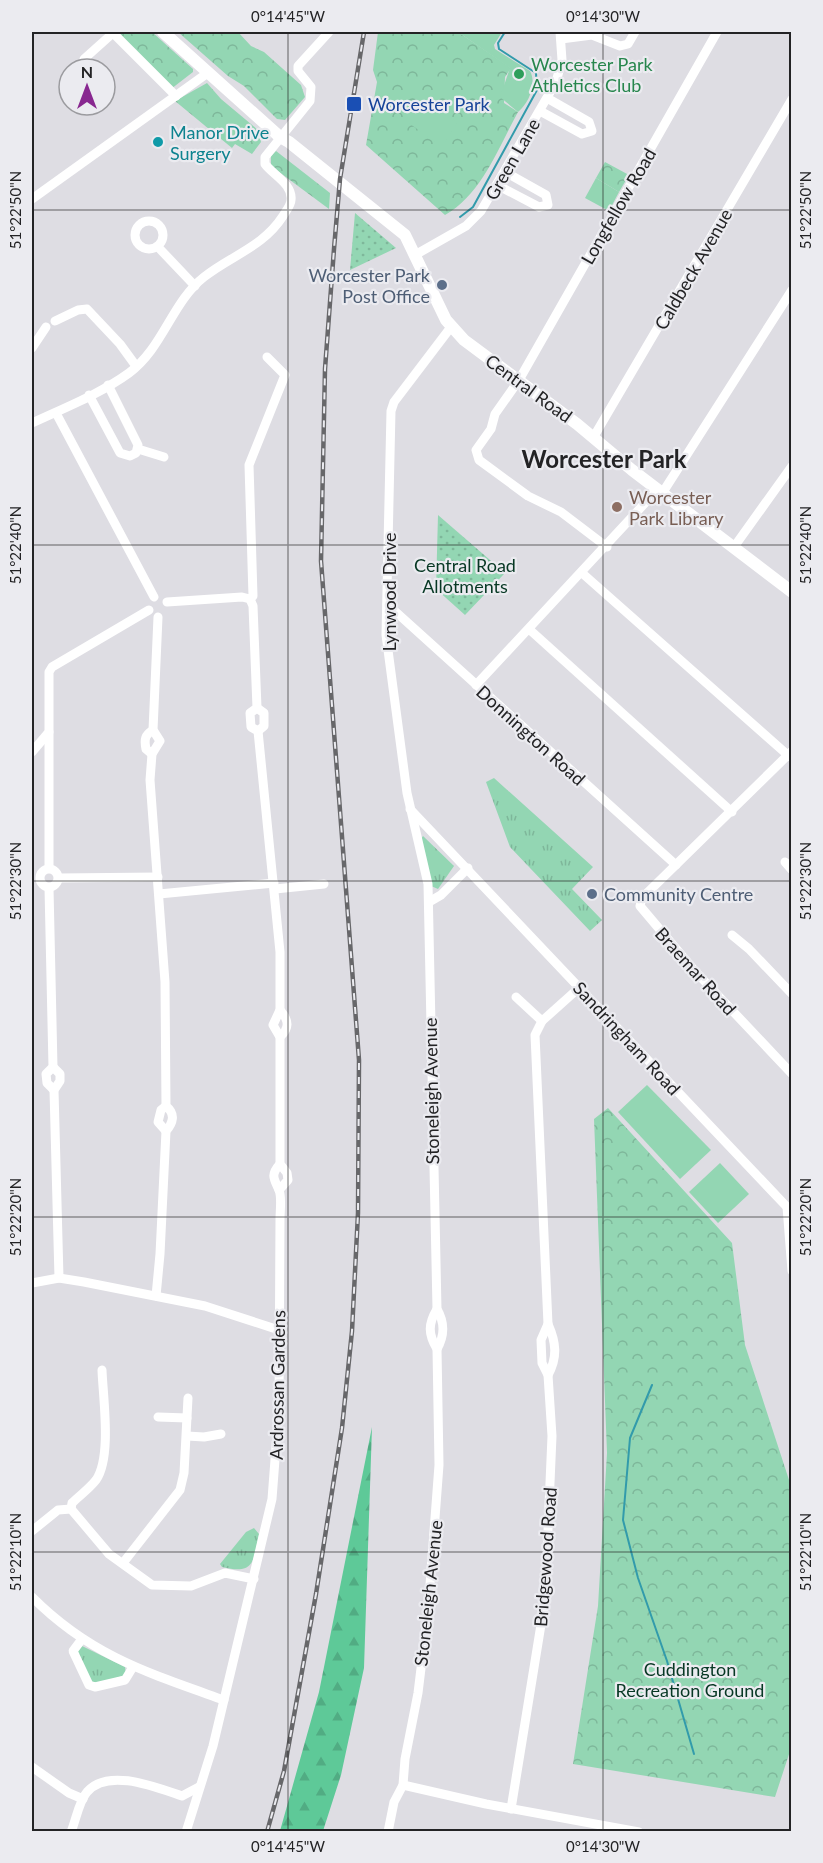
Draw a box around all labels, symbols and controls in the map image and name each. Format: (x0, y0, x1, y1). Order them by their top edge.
text: 0°14'45"W (251, 7, 325, 25)
text: 0°14'30"W (566, 7, 640, 25)
place label: Worcester Park Athletics Club (531, 53, 653, 96)
north arrow (57, 57, 117, 117)
text: N (81, 62, 93, 81)
marker: Worcester Park Athletics Club (512, 67, 526, 81)
place label: Worcester Park (368, 93, 490, 115)
marker: Worcester Park (345, 95, 363, 113)
street label: Green Lane (480, 114, 544, 204)
place label: Manor Drive Surgery (170, 121, 269, 164)
marker: Manor Drive Surgery (151, 135, 165, 149)
street label: Longfellow Road (576, 144, 660, 268)
text: 51°22'50"N (6, 171, 24, 249)
text: 51°22'50"N (796, 171, 814, 249)
street label: Caldbeck Avenue (649, 205, 737, 333)
place label: Worcester Park Post Office (308, 264, 431, 307)
marker: Worcester Park Post Office (435, 278, 449, 292)
street label: Central Road (481, 349, 577, 427)
district label: Worcester Park (521, 444, 687, 473)
place label: Worcester Park Library (629, 486, 724, 529)
marker: Worcester Park Library (610, 500, 624, 514)
text: 51°22'40"N (6, 506, 24, 584)
text: 51°22'40"N (796, 506, 814, 584)
street label: Lynwood Drive (378, 533, 400, 651)
park label: Central Road Allotments (414, 554, 516, 597)
street label: Donnington Road (472, 680, 590, 790)
text: 51°22'30"N (6, 842, 24, 920)
text: 51°22'30"N (796, 842, 814, 920)
place label: Community Centre (604, 883, 753, 905)
marker: Community Centre (585, 887, 599, 901)
street label: Braemar Road (651, 922, 741, 1020)
street label: Sandringham Road (569, 977, 685, 1099)
street label: Stoneleigh Avenue (419, 1018, 443, 1164)
text: 51°22'20"N (6, 1178, 24, 1256)
text: 51°22'20"N (796, 1178, 814, 1256)
street label: Ardrossan Gardens (265, 1310, 289, 1460)
street label: Bridgewood Road (529, 1486, 561, 1628)
text: 51°22'10"N (6, 1513, 24, 1591)
text: 51°22'10"N (796, 1513, 814, 1591)
street label: Stoneleigh Avenue (409, 1519, 447, 1667)
park label: Cuddington Recreation Ground (616, 1658, 764, 1701)
text: 0°14'45"W (251, 1837, 325, 1855)
text: 0°14'30"W (566, 1837, 640, 1855)

